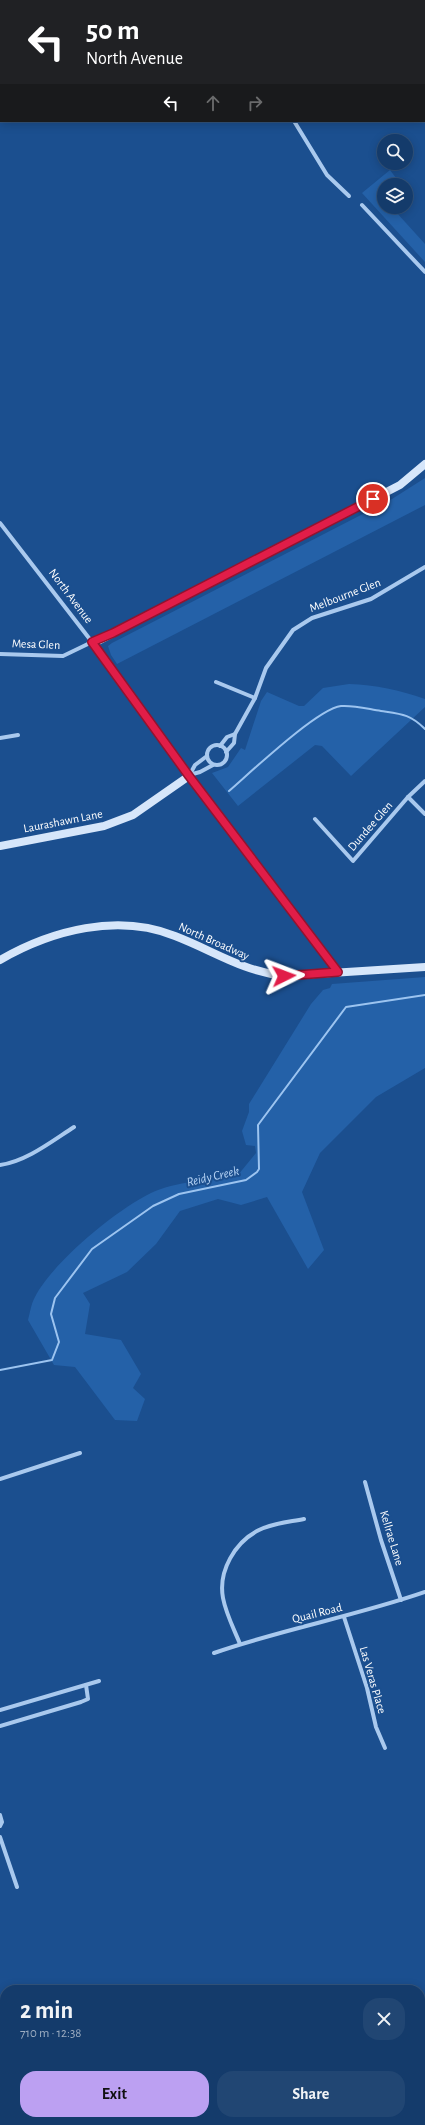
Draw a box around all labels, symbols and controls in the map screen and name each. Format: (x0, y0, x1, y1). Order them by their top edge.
icon: left (20, 16, 72, 68)
text: 50 m (86, 17, 140, 45)
text: North Avenue (86, 50, 183, 68)
icon: left (160, 92, 182, 114)
icon: ahead (202, 92, 224, 114)
icon: right (244, 92, 266, 114)
map controls (377, 134, 413, 214)
button: search (377, 134, 413, 170)
button: layers (377, 178, 413, 214)
pin (356, 482, 390, 516)
icon: arrive (362, 488, 384, 510)
street label: North Avenue (47, 567, 95, 625)
street label: Melbourne Glen (308, 576, 382, 614)
street label: Mesa Glen (12, 637, 60, 651)
street label: Dundee Glen (345, 799, 395, 853)
street label: Laurashawn Lane (22, 807, 104, 835)
street label: North Broadway (176, 920, 251, 963)
position arrow (263, 955, 305, 997)
water label: Reidy Creek (186, 1165, 240, 1189)
street label: Kellrae Lane (378, 1509, 406, 1567)
street label: Quail Road (291, 1601, 343, 1626)
street label: Las Veras Place (358, 1645, 388, 1715)
button: close (363, 1998, 405, 2040)
text: 2 min (20, 1999, 73, 2023)
text: 710 m · 12:38 (20, 2027, 81, 2040)
button: Exit (20, 2071, 209, 2117)
button: Share (217, 2071, 405, 2117)

